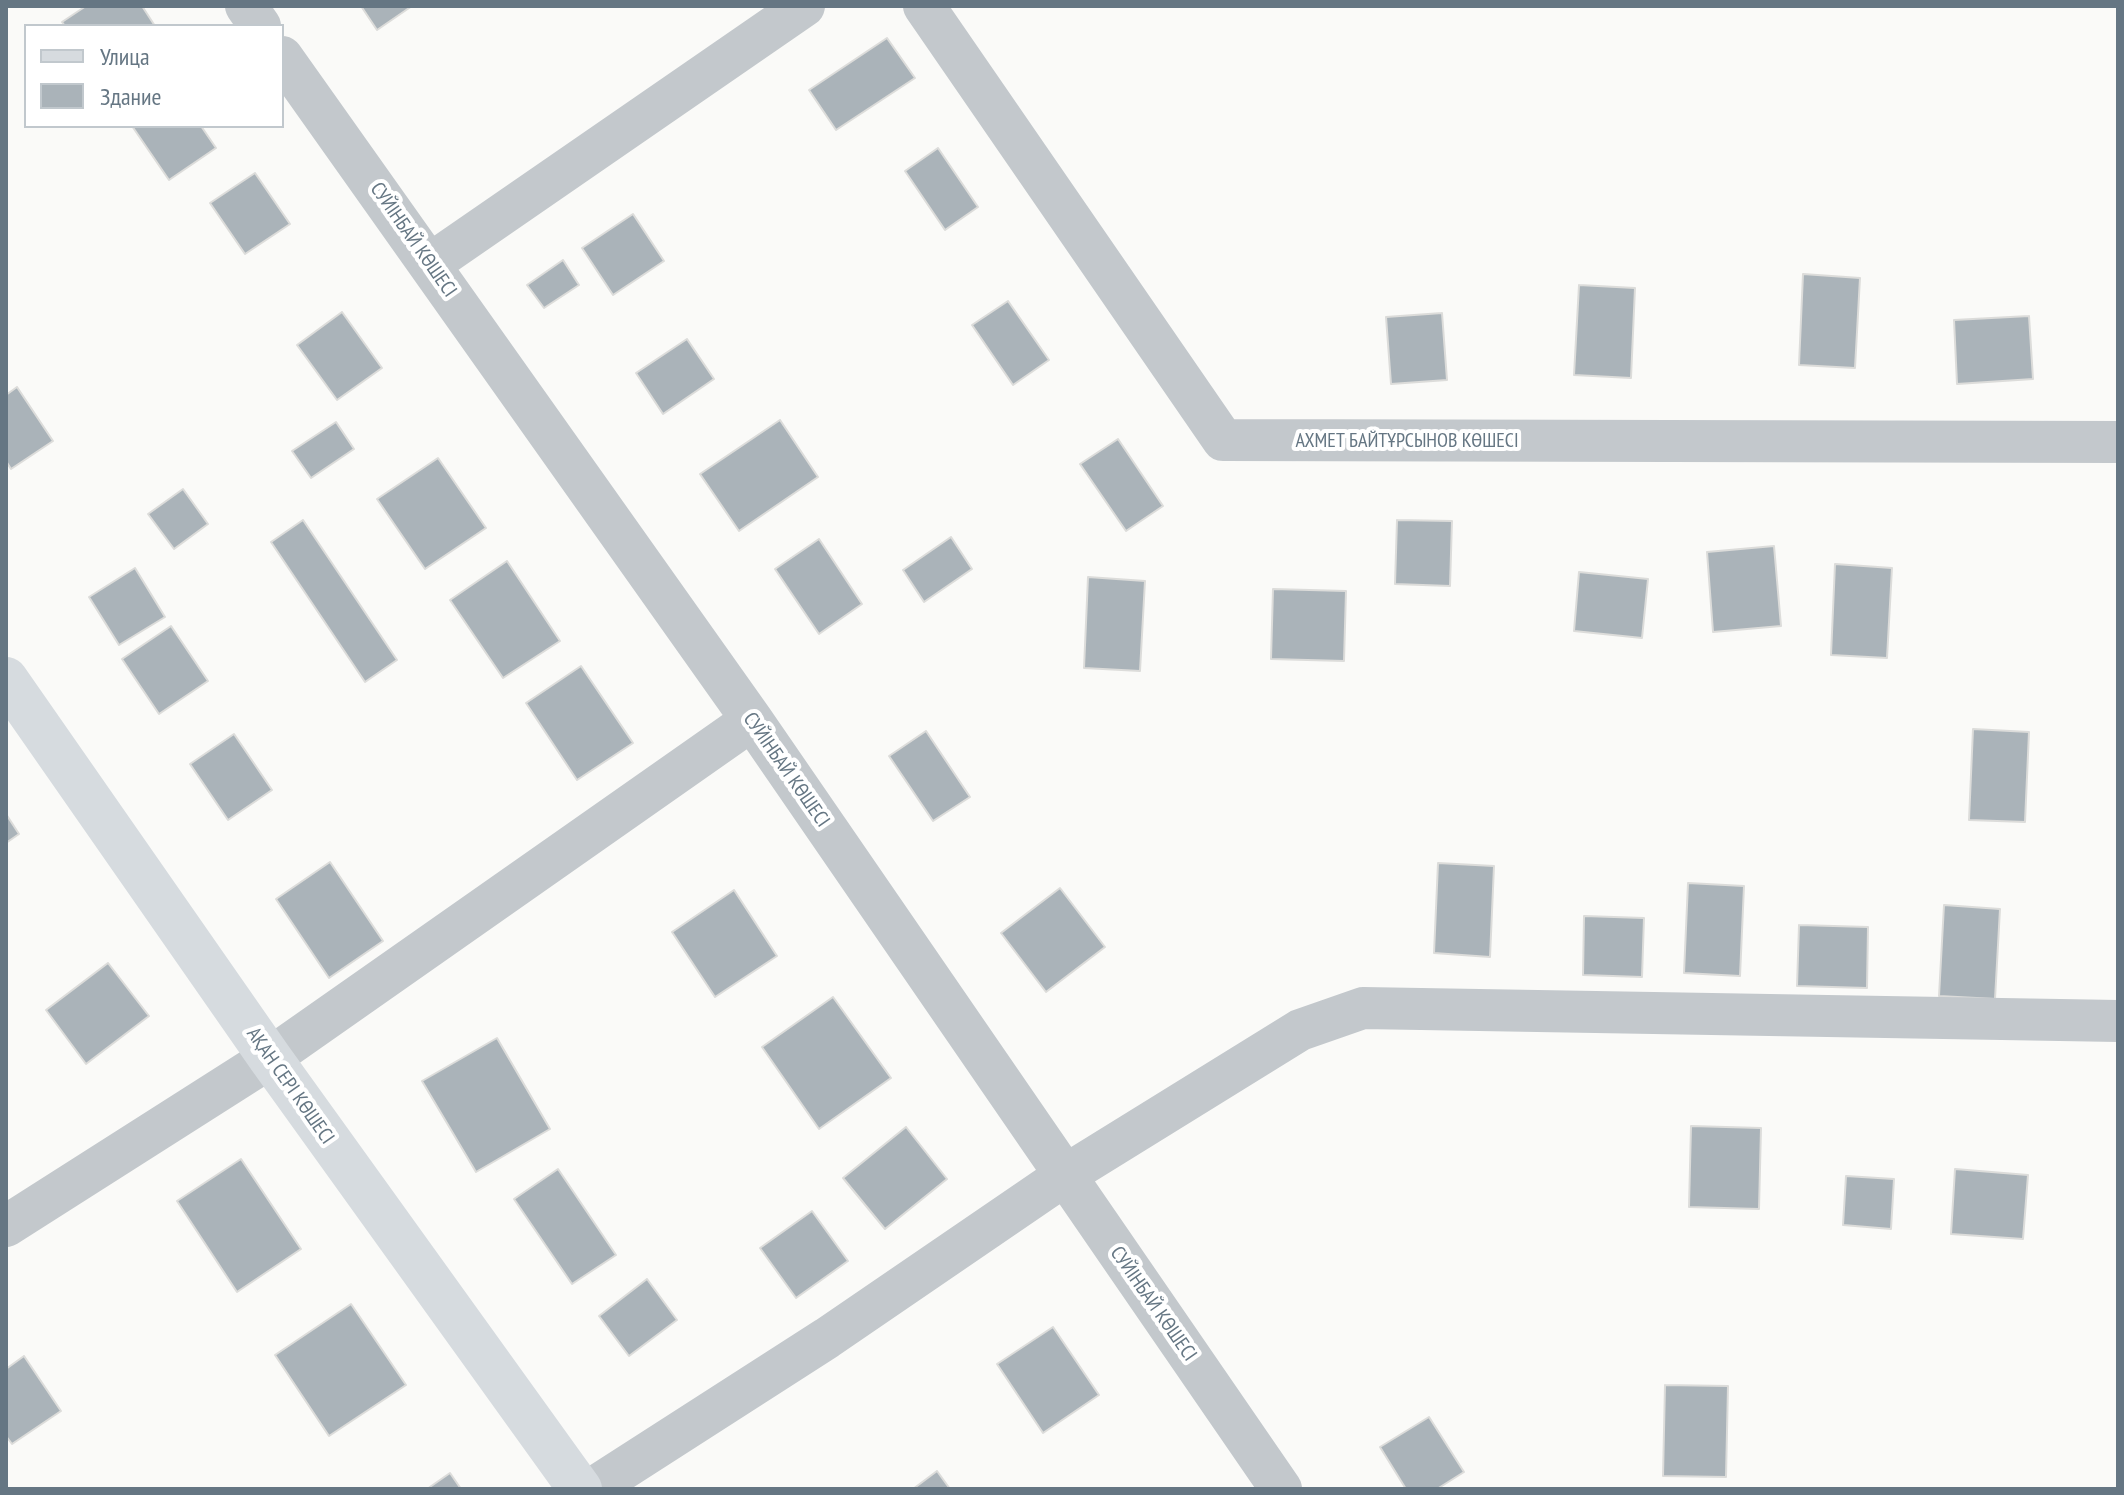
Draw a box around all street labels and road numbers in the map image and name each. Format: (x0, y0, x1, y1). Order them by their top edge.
street label: СУЙІНБАЙ КӨШЕСІ (365, 178, 461, 302)
street label: АХМЕТ БАЙТҰРСЫНОВ КӨШЕСІ (1295, 429, 1519, 453)
street label: СУЙІНБАЙ КӨШЕСІ (738, 708, 834, 832)
street label: АҚАН СЕРІ КӨШЕСІ (241, 1023, 339, 1149)
street label: СУЙІНБАЙ КӨШЕСІ (1105, 1242, 1201, 1366)

